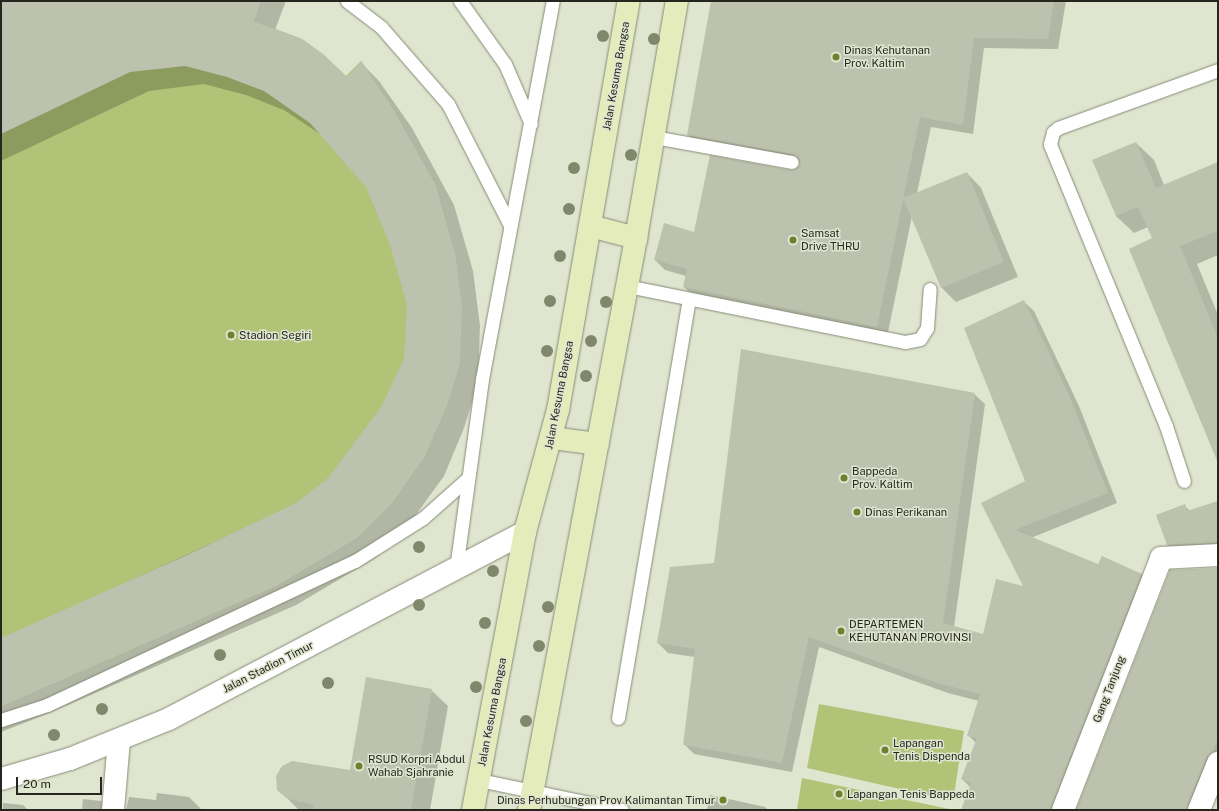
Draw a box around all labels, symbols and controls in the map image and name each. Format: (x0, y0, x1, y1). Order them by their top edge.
street label: Jalan Kesuma Bangsa (600, 20, 632, 132)
place label: Dinas Kehutanan Prov. Kaltim (844, 44, 930, 70)
marker: Dinas Kehutanan Prov. Kaltim (831, 52, 841, 62)
place label: Samsat Drive THRU (801, 227, 860, 253)
marker: Samsat Drive THRU (788, 235, 798, 245)
place label: Stadion Segiri (239, 328, 311, 342)
marker: Stadion Segiri (226, 330, 236, 340)
street label: Jalan Kesuma Bangsa (542, 339, 576, 451)
place label: Bappeda Prov. Kaltim (852, 465, 912, 491)
marker: Bappeda Prov. Kaltim (839, 473, 849, 483)
place label: Dinas Perikanan (865, 505, 947, 519)
marker: Dinas Perikanan (852, 507, 862, 517)
place label: DEPARTEMEN KEHUTANAN PROVINSI (849, 618, 971, 644)
marker: DEPARTEMEN KEHUTANAN PROVINSI (836, 626, 846, 636)
street label: Jalan Stadion Timur (220, 638, 316, 696)
street label: Gang Tanjung (1090, 654, 1128, 724)
street label: Jalan Kesuma Bangsa (475, 656, 509, 768)
place label: Lapangan Tenis Dispenda (893, 737, 970, 763)
marker: Lapangan Tenis Dispenda (880, 745, 890, 755)
place label: RSUD Korpri Abdul Wahab Sjahranie (368, 753, 465, 779)
marker: RSUD Korpri Abdul Wahab Sjahranie (353, 760, 365, 772)
scale bar (18, 769, 104, 795)
text: 20 m (23, 777, 51, 791)
place label: Lapangan Tenis Bappeda (847, 787, 975, 801)
marker: Lapangan Tenis Bappeda (834, 789, 844, 799)
place label: Dinas Perhubungan Prov Kalimantan Timur (497, 793, 715, 807)
marker: Dinas Perhubungan Prov Kalimantan Timur (718, 795, 728, 805)

